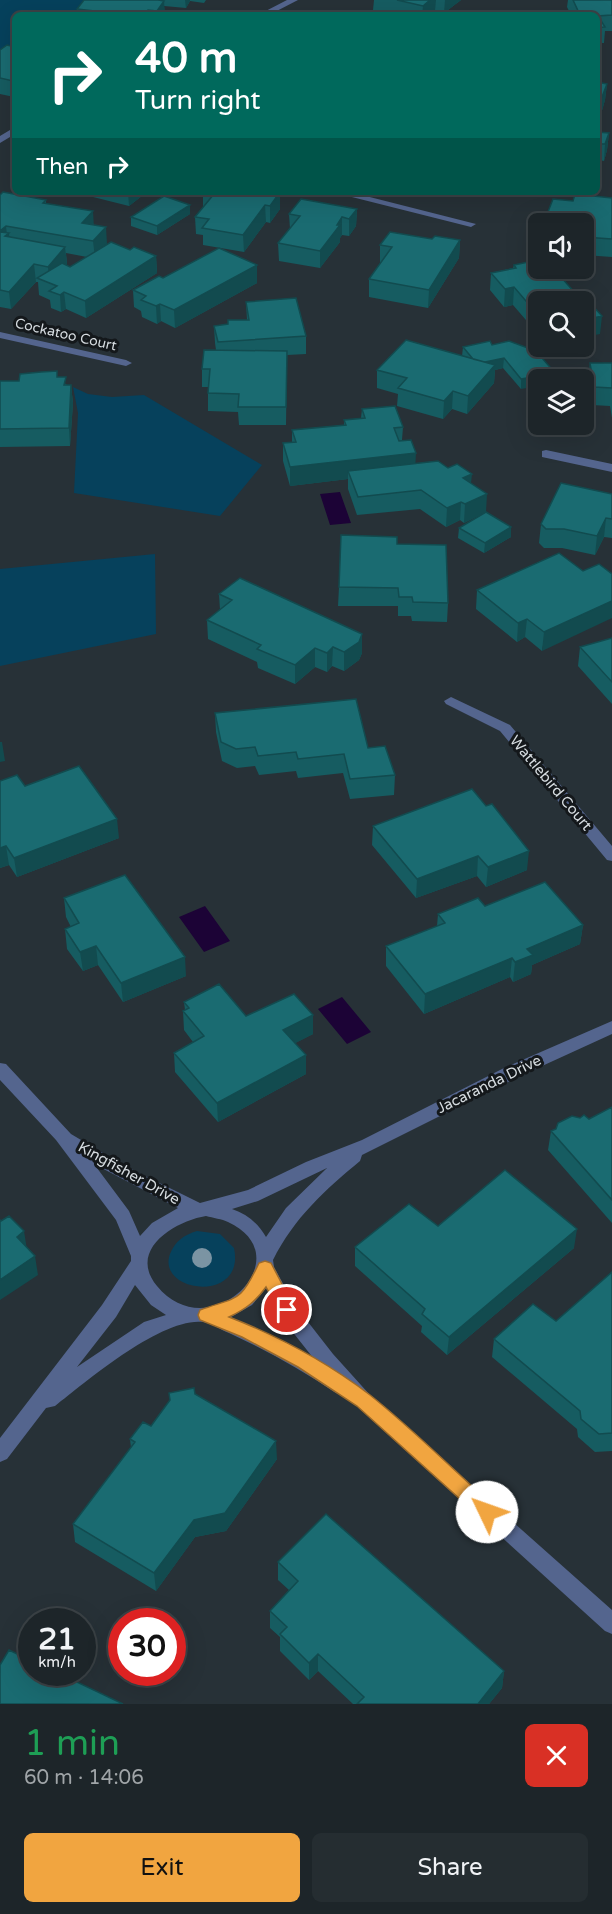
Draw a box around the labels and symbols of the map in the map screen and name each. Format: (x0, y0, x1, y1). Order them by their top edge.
street label: Cockatoo Court (13, 315, 119, 355)
street label: Wattlebird Court (506, 732, 596, 834)
street label: Jacaranda Drive (434, 1051, 544, 1117)
street label: Kingfisher Drive (75, 1138, 183, 1208)
pin (261, 1284, 312, 1335)
position arrow (455, 1480, 519, 1544)
speed limit sign: 30 (108, 1608, 186, 1686)

